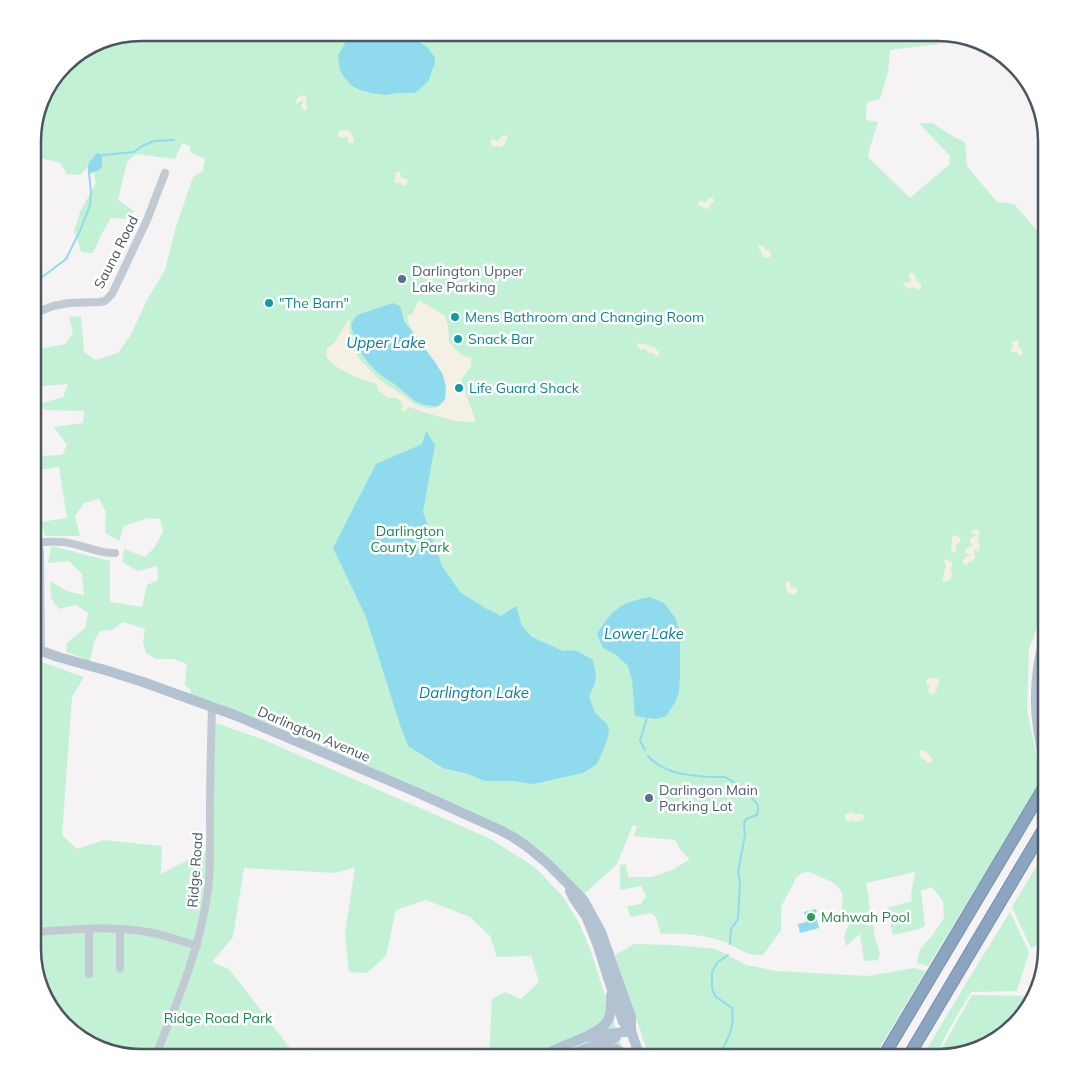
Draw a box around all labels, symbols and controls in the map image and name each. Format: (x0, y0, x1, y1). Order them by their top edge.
street label: Sauna Road (90, 212, 142, 292)
place label: Darlington Upper Lake Parking (412, 262, 525, 296)
marker: Darlington Upper Lake Parking (396, 273, 408, 285)
place label: "The Barn" (279, 294, 349, 312)
marker: "The Barn" (263, 297, 275, 309)
place label: Mens Bathroom and Changing Room (465, 308, 704, 326)
marker: Mens Bathroom and Changing Room (449, 311, 461, 323)
place label: Snack Bar (468, 330, 535, 348)
water label: Upper Lake (346, 333, 426, 352)
marker: Snack Bar (452, 333, 464, 345)
place label: Life Guard Shack (469, 379, 580, 397)
marker: Life Guard Shack (453, 382, 465, 394)
park label: Darlington County Park (371, 522, 450, 556)
water label: Lower Lake (604, 624, 684, 643)
water label: Darlington Lake (419, 683, 529, 702)
street label: Darlington Avenue (255, 702, 373, 766)
place label: Darlingon Main Parking Lot (659, 781, 758, 815)
marker: Darlingon Main Parking Lot (643, 792, 655, 804)
street label: Ridge Road (183, 832, 207, 908)
place label: Mahwah Pool (821, 908, 910, 926)
marker: Mahwah Pool (805, 911, 817, 923)
park label: Ridge Road Park (164, 1009, 273, 1027)

